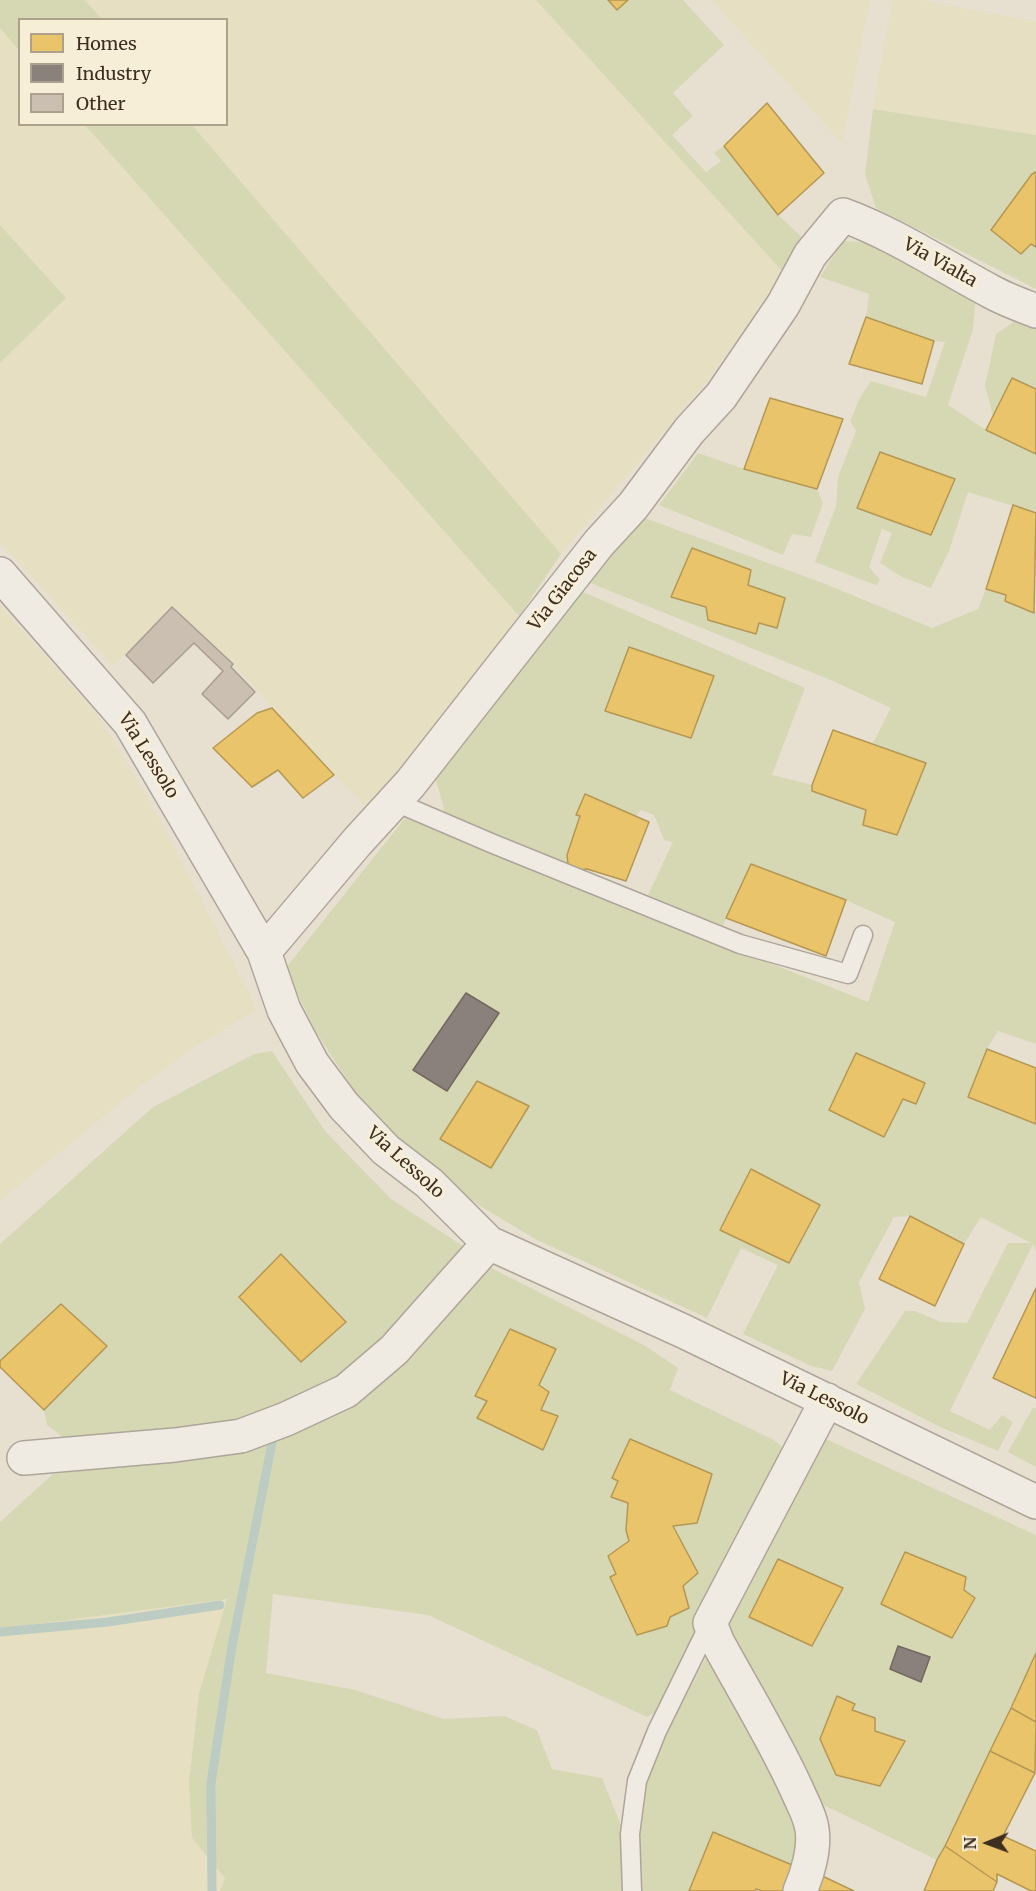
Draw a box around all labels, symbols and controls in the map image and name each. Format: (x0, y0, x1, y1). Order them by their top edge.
legend (18, 18, 228, 126)
text: Homes (76, 32, 137, 55)
text: Industry (76, 62, 151, 85)
text: Other (76, 92, 126, 115)
street label: Via Vialta (899, 234, 981, 292)
street label: Via Giacosa (524, 545, 602, 635)
street label: Via Lessolo (113, 709, 183, 803)
street label: Via Lessolo (362, 1123, 448, 1203)
street label: Via Lessolo (776, 1368, 872, 1430)
north arrow (958, 1813, 1018, 1873)
text: N (960, 1837, 980, 1850)

